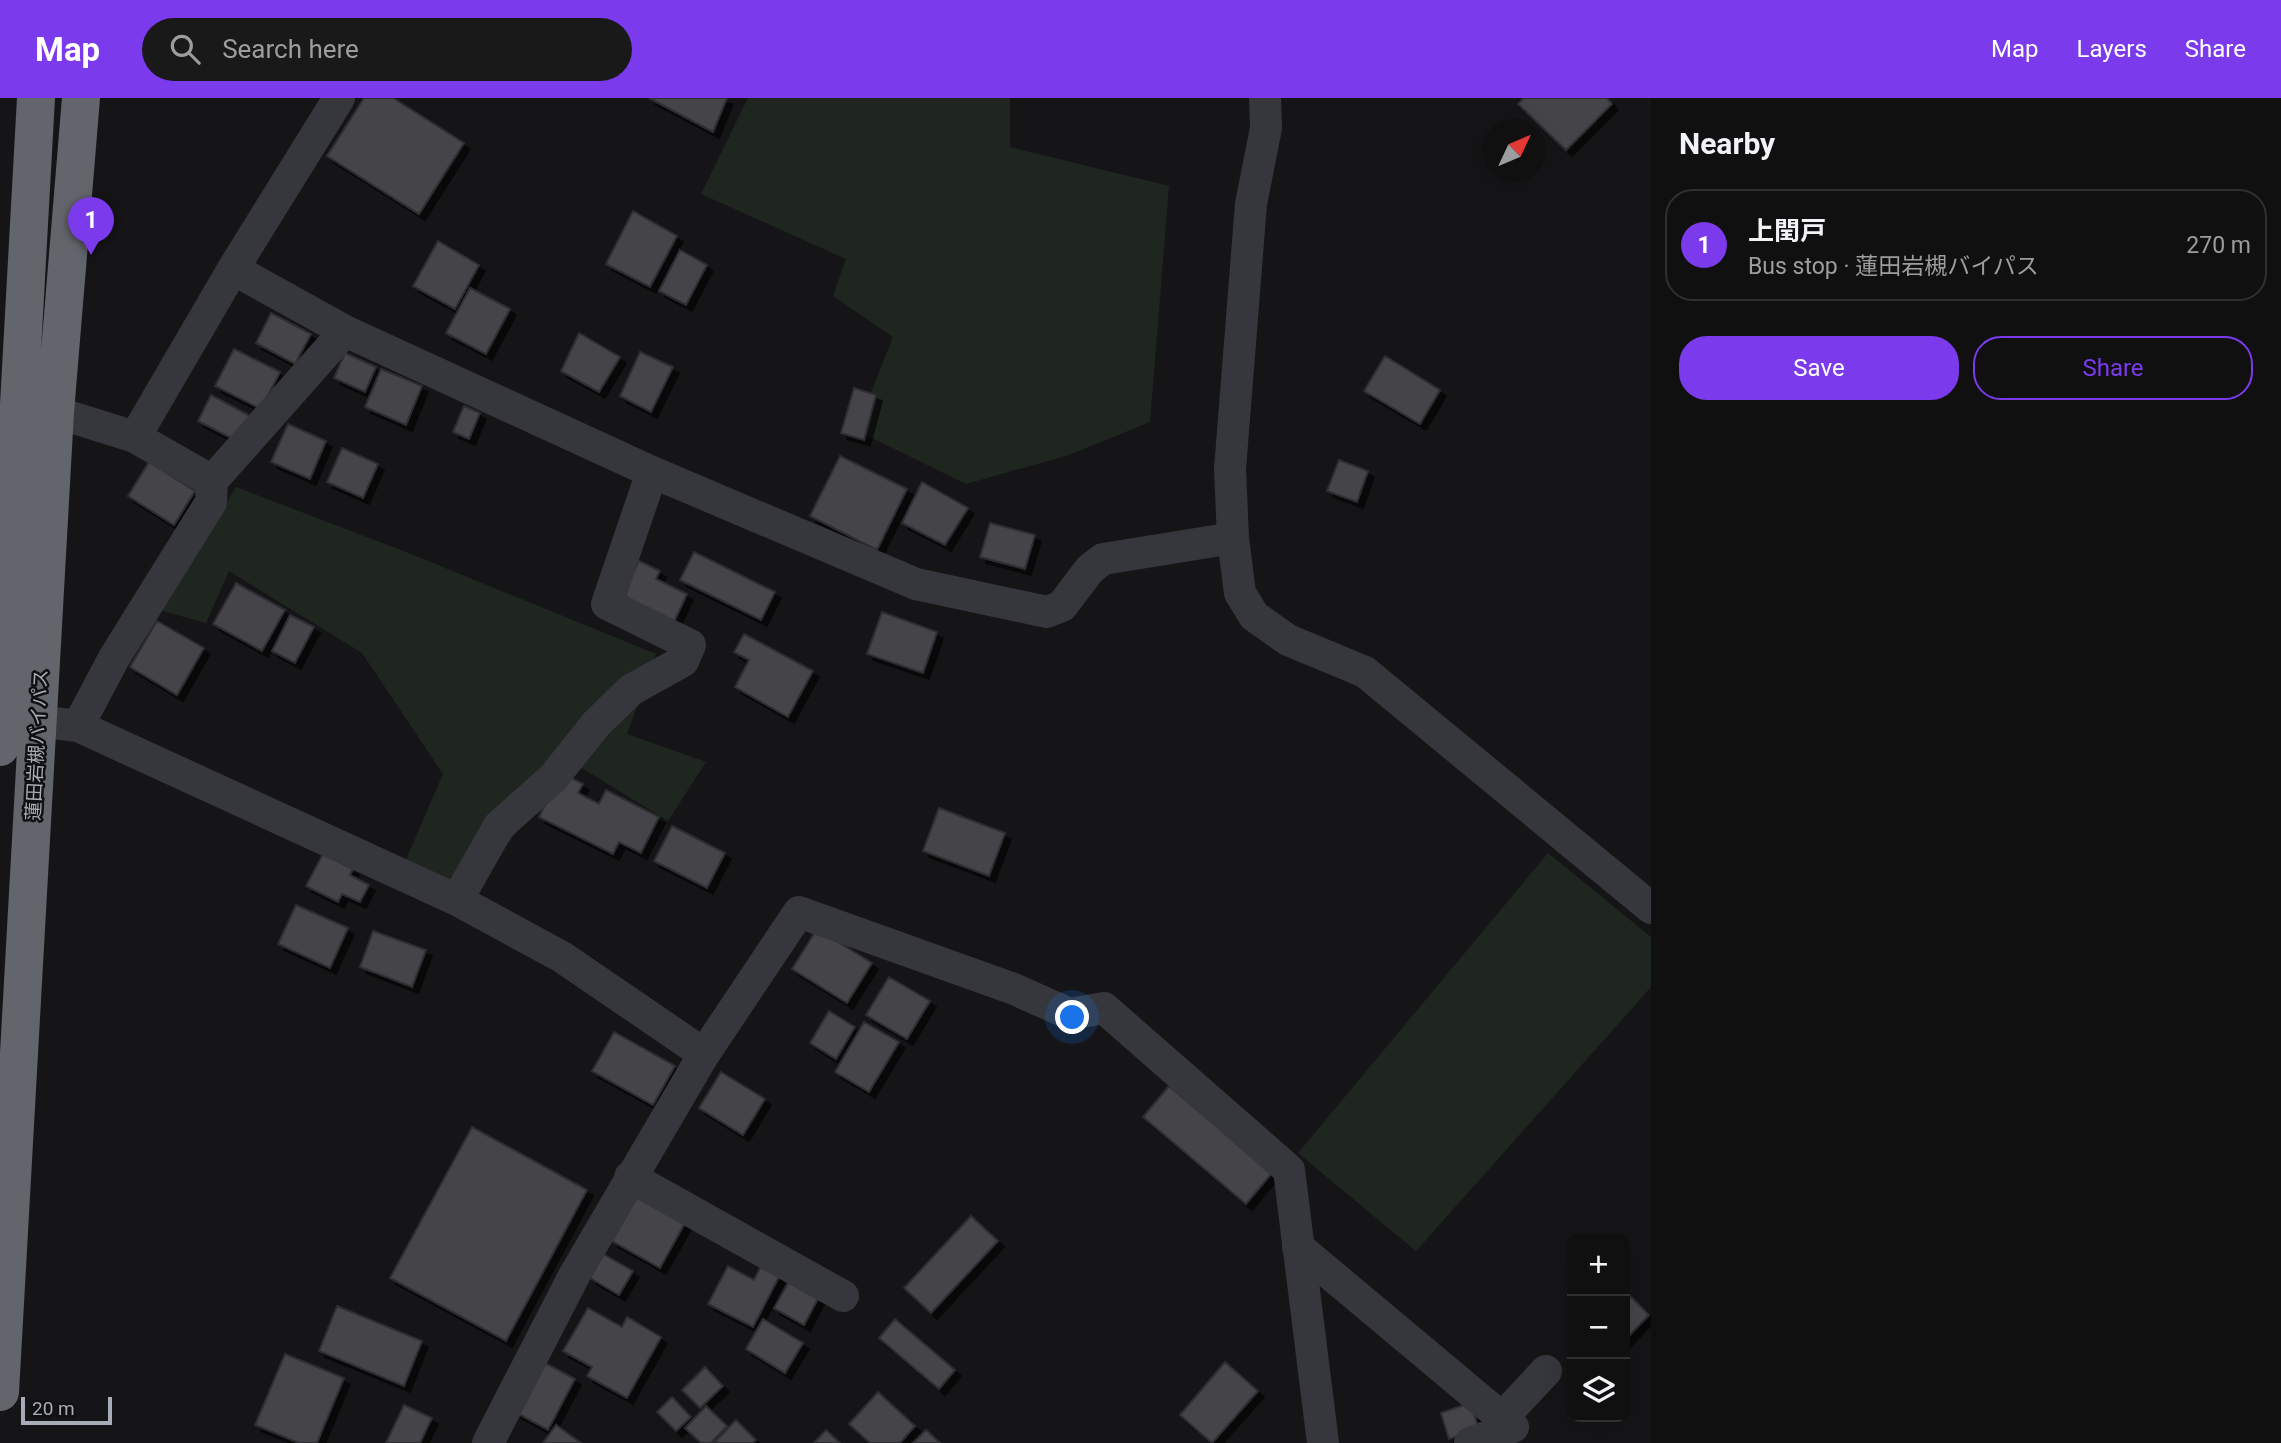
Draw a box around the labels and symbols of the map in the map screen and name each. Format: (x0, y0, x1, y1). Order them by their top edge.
north arrow (1483, 119, 1546, 182)
pin: 1 (68, 197, 114, 255)
street label: 蓮田岩槻バイパス (22, 669, 52, 821)
your location (1055, 1000, 1089, 1034)
scale bar (21, 1394, 112, 1426)

